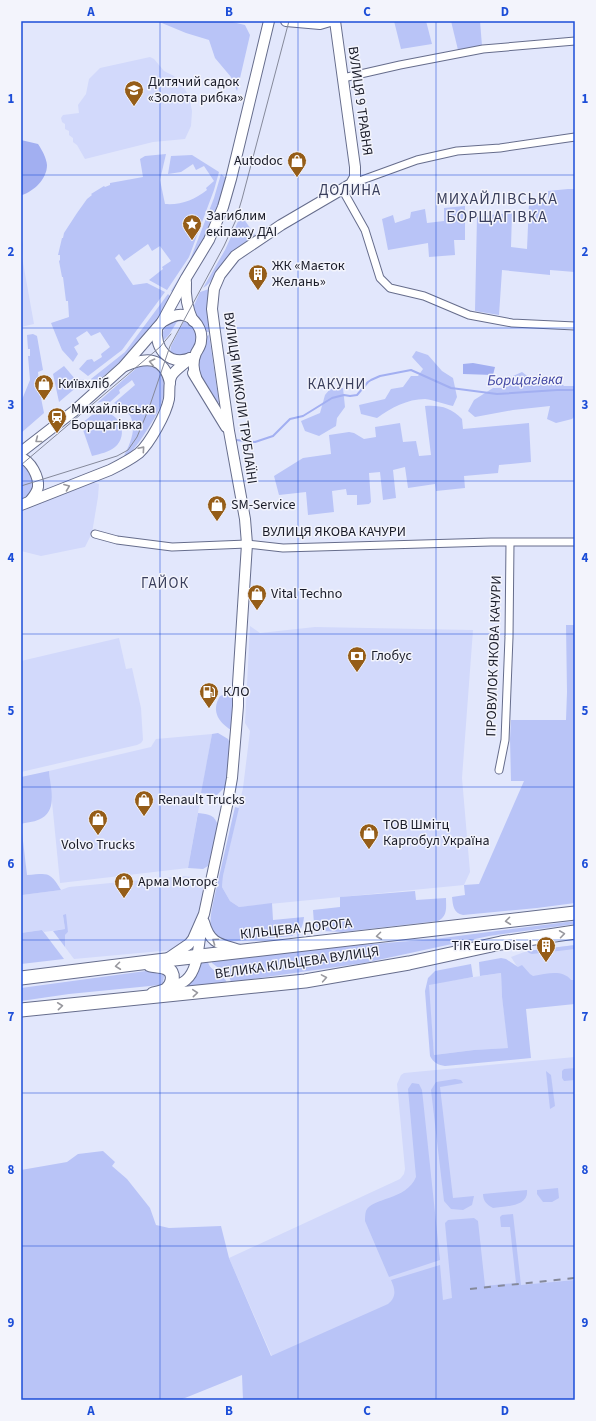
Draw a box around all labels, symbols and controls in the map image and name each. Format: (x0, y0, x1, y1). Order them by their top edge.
text: A (86, 3, 95, 21)
text: B (225, 3, 233, 21)
text: C (363, 3, 371, 21)
text: D (501, 3, 509, 21)
street label: ВУЛИЦЯ 9 ТРАВНЯ (342, 45, 378, 157)
place label: Дитячий садок «Золота рибка» (148, 72, 243, 108)
school or university icon: Дитячий садок «Золота рибка» (123, 79, 145, 107)
text: 1 (8, 90, 15, 108)
text: 1 (582, 90, 589, 108)
shop icon: Autodoc (286, 150, 308, 178)
place label: Autodoc (234, 151, 284, 171)
district label: ДОЛИНА (319, 180, 381, 201)
district label: МИХАЙЛІВСЬКА БОРЩАГІВКА (436, 188, 558, 228)
place label: Загиблим екіпажу ДАІ (206, 206, 277, 242)
place icon: Загиблим екіпажу ДАІ (181, 213, 203, 241)
text: 2 (8, 243, 15, 261)
text: 2 (582, 243, 589, 261)
place label: ЖК «Маєток Желань» (272, 256, 345, 292)
building icon: ЖК «Маєток Желань» (247, 263, 269, 291)
street label: ВУЛИЦЯ МИКОЛИ ТРУБЛАЇНІ (218, 311, 262, 485)
one-way arrow (149, 358, 155, 366)
water label: Борщагівка (487, 369, 563, 391)
shop icon: Київхліб (33, 373, 55, 401)
place label: Київхліб (58, 374, 109, 394)
district label: КАКУНИ (308, 374, 366, 395)
text: 3 (8, 396, 15, 414)
text: 3 (582, 396, 589, 414)
place label: Михайлівська Борщагівка (71, 399, 155, 435)
station icon: Михайлівська Борщагівка (46, 406, 68, 434)
one-way arrow (35, 435, 42, 442)
one-way arrow (137, 446, 144, 453)
one-way arrow (63, 484, 70, 492)
shop icon: SM-Service (206, 494, 228, 522)
place label: SM-Service (231, 495, 295, 515)
street label: ВУЛИЦЯ ЯКОВА КАЧУРИ (262, 522, 406, 542)
text: 4 (8, 549, 15, 567)
text: 4 (582, 549, 589, 567)
district label: ГАЙОК (141, 573, 189, 594)
street label: ПРОВУЛОК ЯКОВА КАЧУРИ (481, 575, 507, 737)
shop icon: Vital Techno (246, 583, 268, 611)
place label: Vital Techno (271, 584, 342, 604)
bank icon: Глобус (346, 645, 368, 673)
place label: Глобус (371, 646, 412, 666)
fuel station icon: КЛО (198, 681, 220, 709)
place label: КЛО (223, 682, 249, 702)
text: 5 (8, 702, 15, 720)
text: 5 (582, 702, 589, 720)
shop icon: Renault Trucks (133, 789, 155, 817)
place label: Renault Trucks (158, 790, 245, 810)
shop icon: Volvo Trucks (87, 808, 109, 836)
place label: ТОВ Шмітц Каргобул Україна (383, 815, 490, 851)
shop icon: ТОВ Шмітц Каргобул Україна (358, 822, 380, 850)
place label: Volvo Trucks (61, 835, 135, 855)
text: 6 (8, 855, 15, 873)
text: 6 (582, 855, 589, 873)
shop icon: Арма Моторс (113, 871, 135, 899)
place label: Арма Моторс (138, 872, 218, 892)
street label: КІЛЬЦЕВА ДОРОГА (239, 913, 353, 945)
one-way arrow (505, 916, 512, 925)
one-way arrow (558, 930, 565, 939)
one-way arrow (376, 931, 382, 940)
building icon: TIR Euro Disel (535, 935, 557, 963)
place label: TIR Euro Disel (452, 936, 532, 956)
one-way arrow (213, 938, 220, 945)
street label: ВЕЛИКА КІЛЬЦЕВА ВУЛИЦЯ (214, 942, 380, 984)
one-way arrow (115, 961, 121, 970)
one-way arrow (321, 974, 327, 982)
one-way arrow (192, 989, 198, 998)
one-way arrow (57, 1002, 63, 1011)
text: 7 (8, 1008, 15, 1026)
text: 7 (582, 1008, 589, 1026)
text: 8 (8, 1161, 15, 1179)
text: 8 (582, 1161, 589, 1179)
text: 9 (8, 1314, 15, 1332)
text: 9 (582, 1314, 589, 1332)
text: A (86, 1402, 95, 1420)
text: B (225, 1402, 233, 1420)
text: C (363, 1402, 371, 1420)
text: D (501, 1402, 509, 1420)

